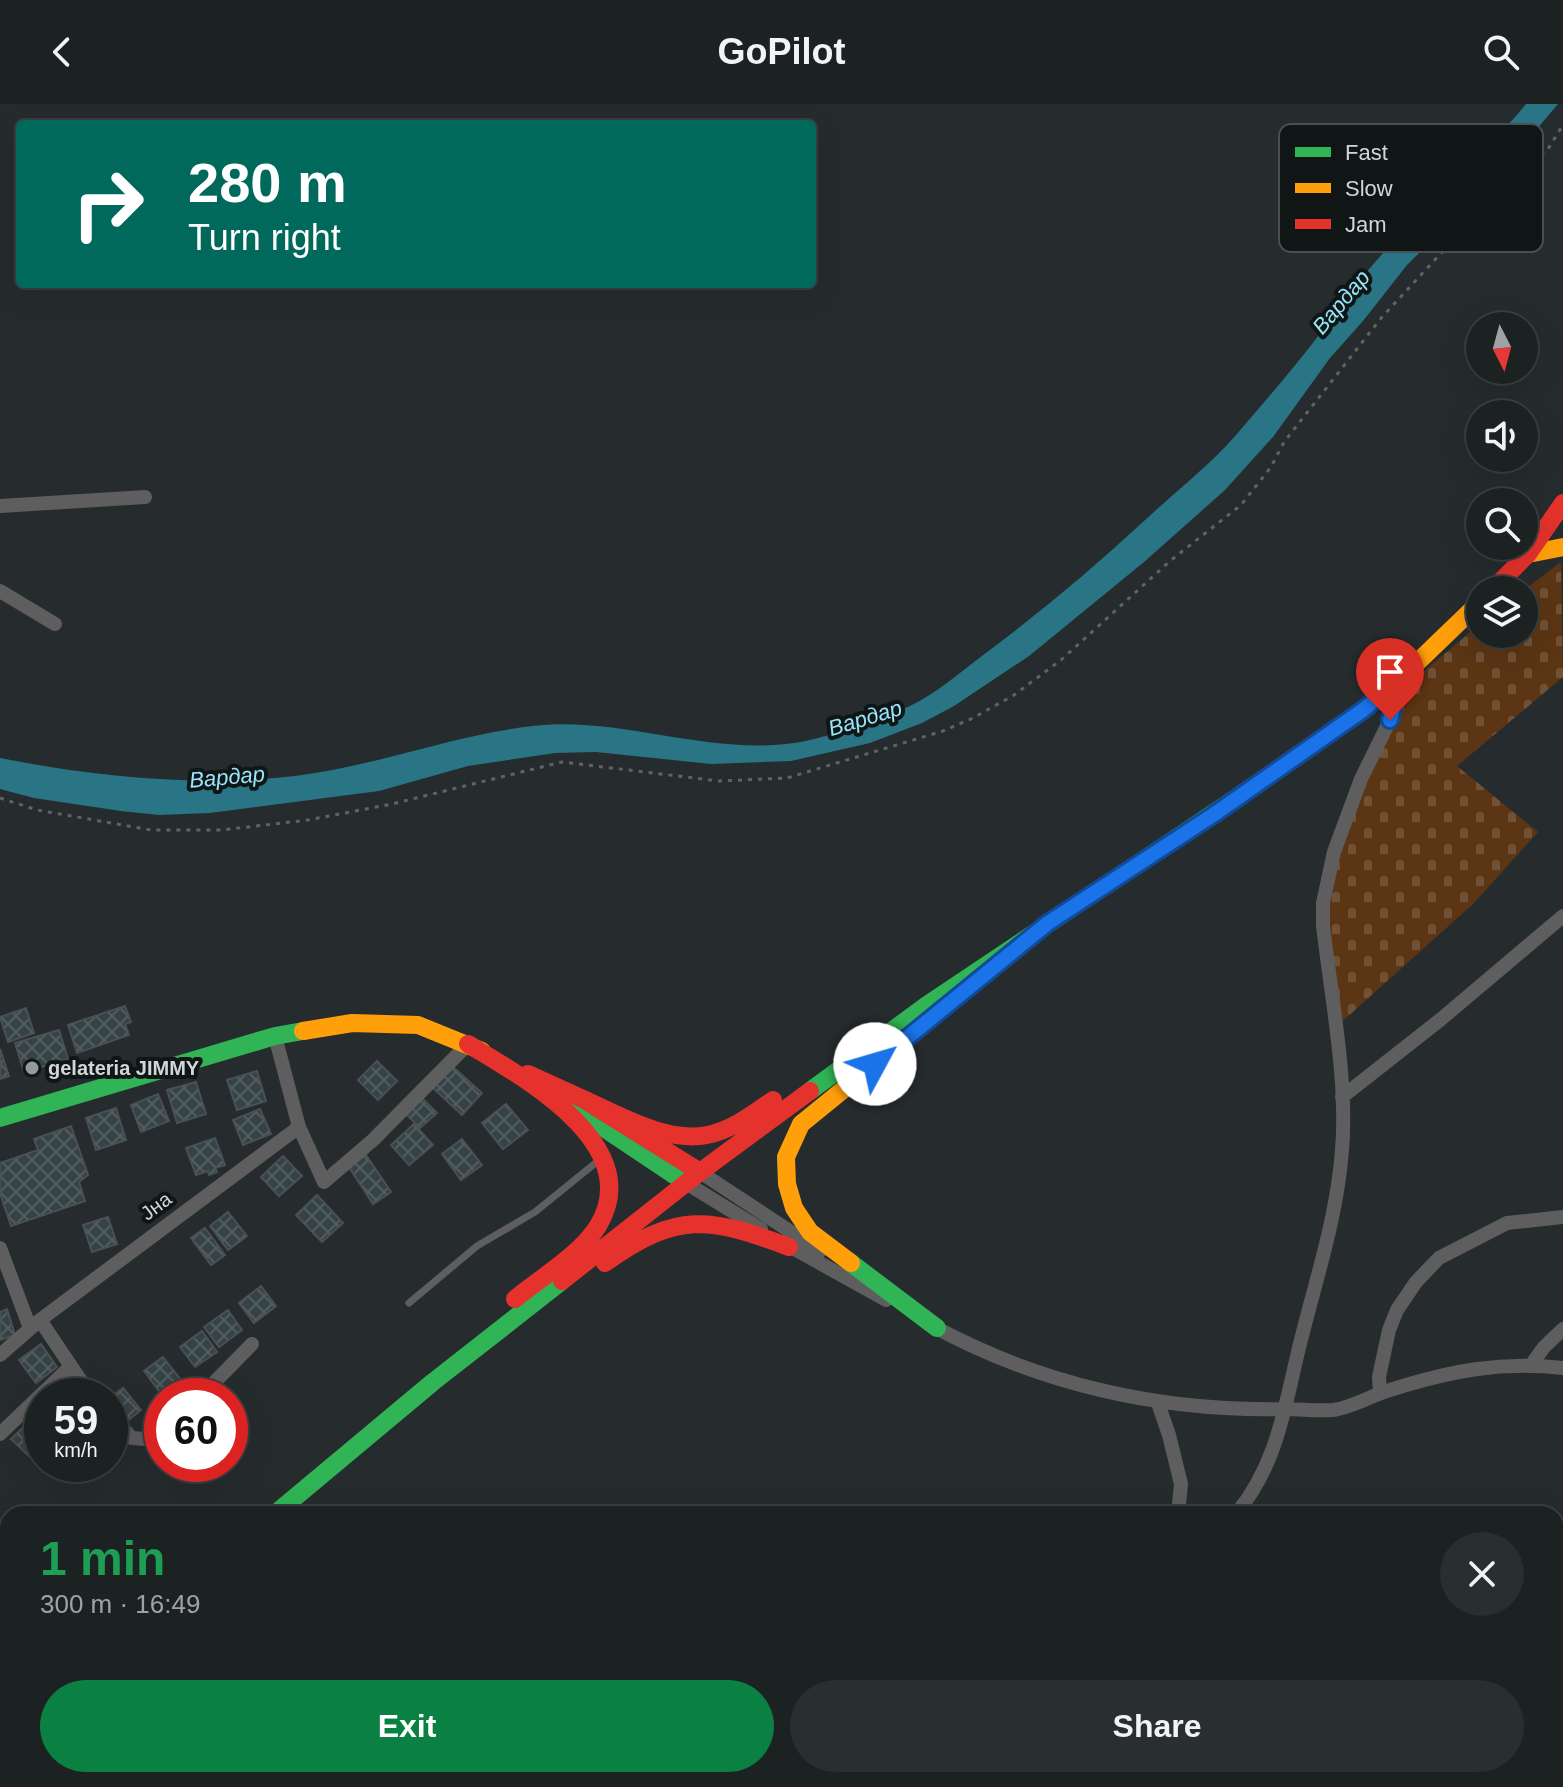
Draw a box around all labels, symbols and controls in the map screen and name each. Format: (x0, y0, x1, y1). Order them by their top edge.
icon: back (40, 30, 84, 74)
icon: search (1479, 30, 1523, 74)
text: GoPilot (718, 31, 846, 72)
legend (1279, 124, 1543, 252)
text: Fast (1345, 140, 1388, 165)
text: 280 m (188, 151, 347, 214)
icon: right (56, 152, 160, 256)
text: Slow (1345, 176, 1393, 201)
text: Jam (1345, 212, 1387, 237)
text: Turn right (188, 217, 341, 258)
water label: Вардар (1307, 265, 1375, 339)
north arrow (1466, 312, 1538, 384)
map controls (1466, 312, 1538, 648)
button: sound (1466, 400, 1538, 472)
button: search (1466, 488, 1538, 560)
button: layers (1466, 576, 1538, 648)
pin (1356, 638, 1424, 720)
icon: arrive (1368, 650, 1412, 694)
water label: Вардар (825, 695, 905, 741)
water label: Вардар (188, 761, 266, 793)
position arrow (833, 1022, 917, 1106)
place label: gelateria JIMMY (48, 1057, 200, 1079)
marker: gelateria JIMMY (23, 1059, 41, 1077)
street label: Јна (137, 1187, 176, 1224)
speed limit sign: 60 (144, 1378, 248, 1482)
text: 59 (54, 1398, 98, 1442)
text: km/h (54, 1439, 98, 1461)
text: 1 min (40, 1532, 165, 1585)
button: close (1440, 1532, 1524, 1616)
text: 300 m · 16:49 (40, 1589, 200, 1619)
button: Exit (40, 1680, 774, 1772)
button: Share (790, 1680, 1524, 1772)

